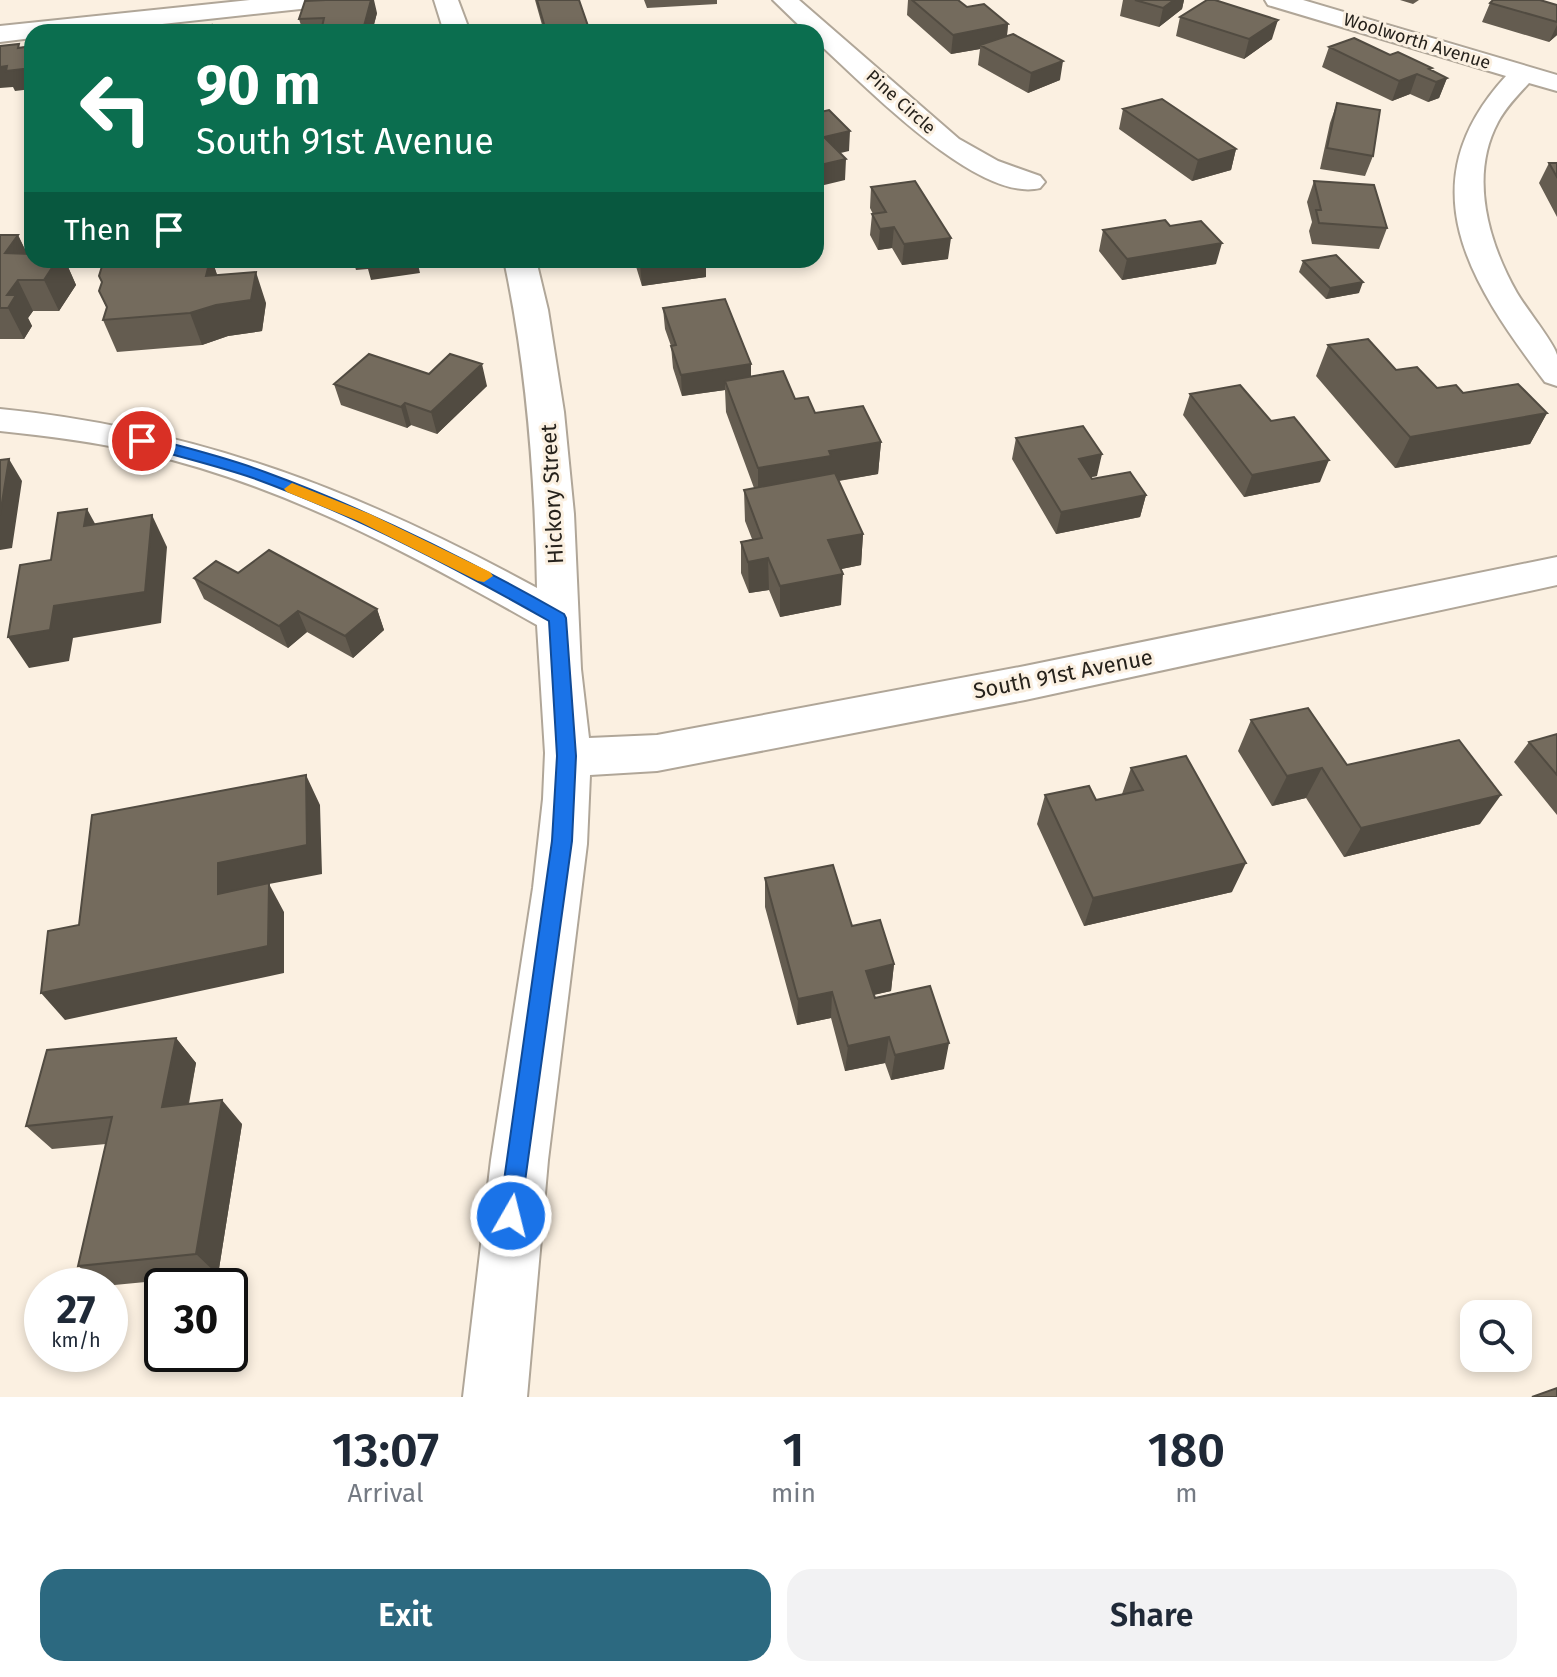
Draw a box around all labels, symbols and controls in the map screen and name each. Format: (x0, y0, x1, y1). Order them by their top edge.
street label: Woolworth Avenue (1341, 8, 1493, 74)
text: 90 m (196, 52, 321, 119)
icon: left (64, 56, 168, 160)
street label: Pine Circle (862, 65, 940, 139)
text: South 91st Avenue (196, 120, 494, 164)
icon: arrive (147, 208, 191, 252)
text: Then (64, 212, 131, 248)
pin (108, 407, 176, 475)
icon: arrive (120, 419, 164, 463)
street label: Hickory Street (535, 423, 569, 565)
street label: South 91st Avenue (971, 643, 1155, 705)
position arrow (469, 1174, 553, 1258)
speed limit sign: 30 (144, 1268, 248, 1372)
text: 27 (57, 1286, 96, 1334)
map controls (1460, 1300, 1532, 1372)
button: search (1460, 1300, 1532, 1372)
text: km/h (51, 1328, 101, 1352)
text: 13:07 (332, 1421, 439, 1479)
text: 1 (783, 1421, 804, 1479)
text: 180 (1148, 1421, 1225, 1479)
text: Arrival (347, 1478, 424, 1509)
text: min (771, 1478, 816, 1509)
text: m (1175, 1478, 1198, 1509)
button: Exit (40, 1569, 771, 1661)
button: Share (787, 1569, 1517, 1661)

